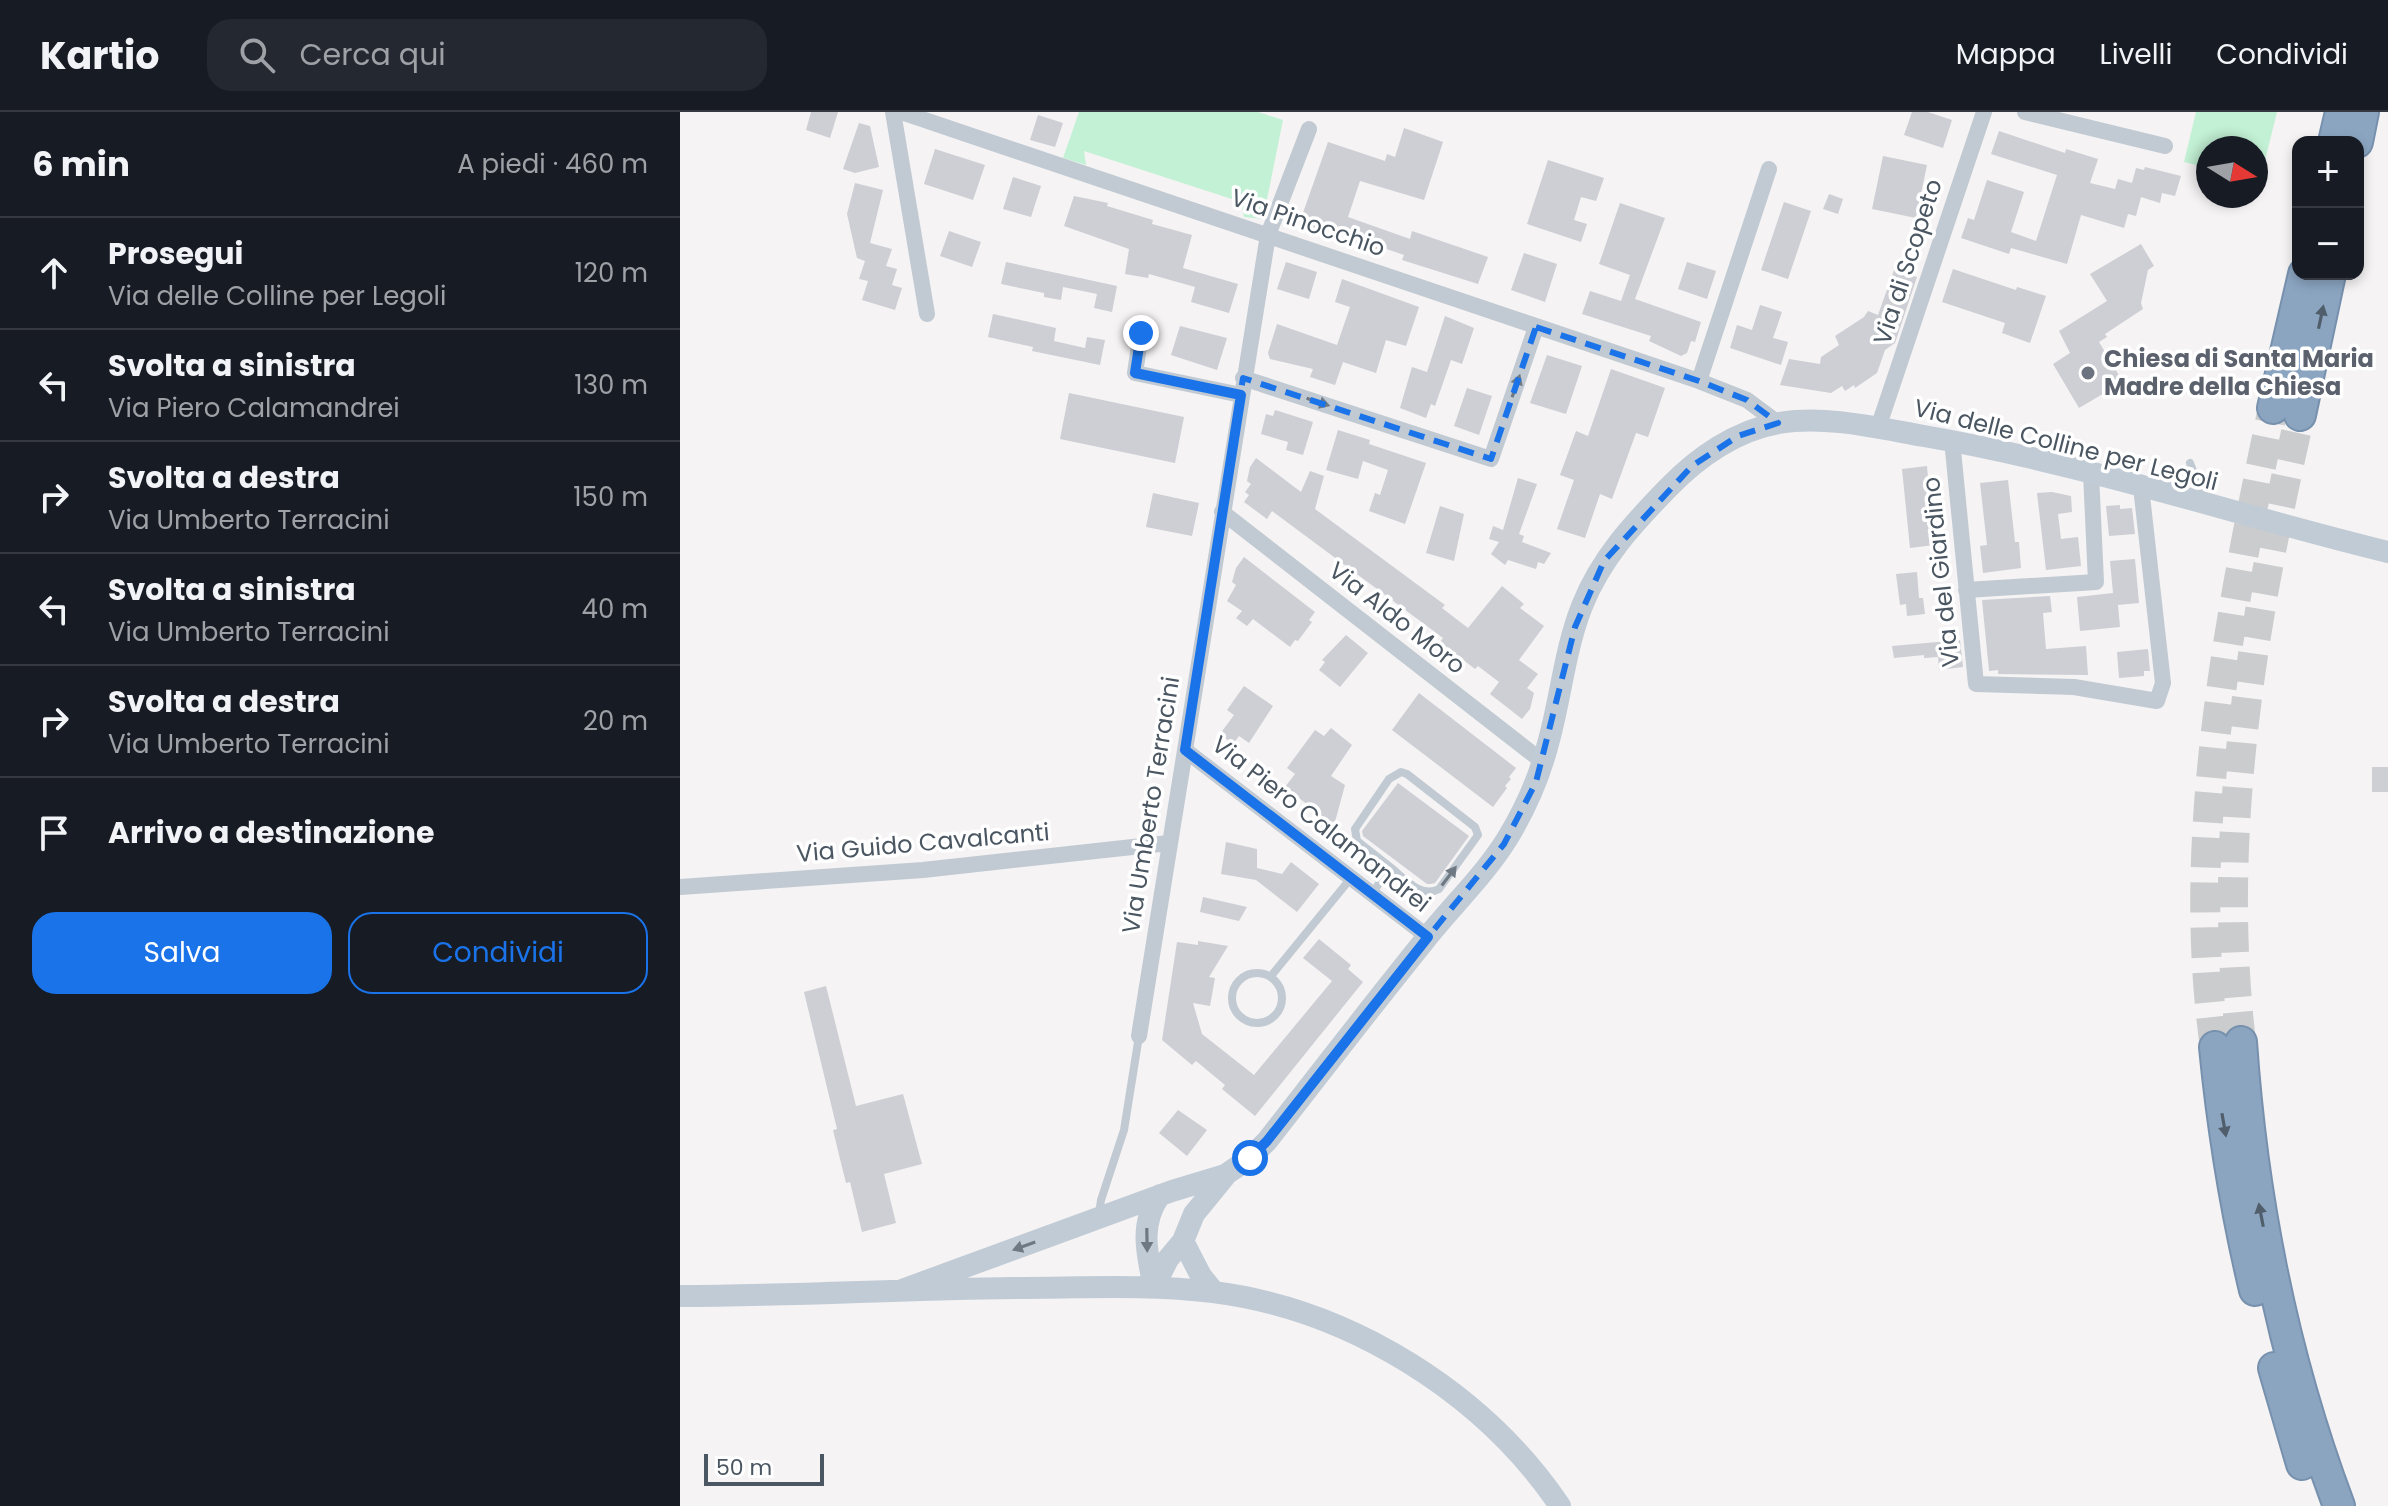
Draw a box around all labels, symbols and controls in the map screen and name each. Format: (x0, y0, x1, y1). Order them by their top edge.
search box (207, 19, 767, 91)
text: Kartio (40, 29, 159, 82)
icon: search (235, 33, 279, 77)
text: Cerca qui (299, 33, 446, 76)
text: Mappa (1956, 35, 2056, 74)
text: Livelli (2100, 35, 2172, 74)
text: Condividi (2216, 35, 2348, 74)
north arrow (2196, 136, 2268, 208)
map controls (2292, 136, 2364, 280)
button: + (2292, 136, 2364, 208)
text: 6 min (32, 140, 130, 188)
text: A piedi · 460 m (457, 146, 648, 182)
street label: Via di Scopeto (1865, 175, 1950, 349)
street label: Via Pinocchio (1227, 181, 1390, 264)
button: − (2292, 208, 2364, 280)
text: Prosegui (108, 232, 243, 275)
icon: ahead (32, 251, 76, 295)
text: 120 m (575, 255, 648, 291)
text: Via delle Colline per Legoli (108, 278, 446, 314)
one-way arrow (2315, 304, 2327, 329)
route end (1123, 315, 1159, 351)
place label: Chiesa di Santa Maria Madre della Chiesa (2104, 342, 2374, 403)
text: Svolta a sinistra (108, 344, 356, 387)
icon: left (32, 363, 76, 407)
marker: Chiesa di Santa Maria Madre della Chiesa (2079, 364, 2097, 382)
text: 130 m (574, 367, 648, 403)
one-way arrow (1510, 374, 1522, 398)
text: Via Piero Calamandrei (108, 390, 400, 426)
street label: Via delle Colline per Legoli (1911, 391, 2222, 498)
one-way arrow (1306, 396, 1330, 409)
text: Svolta a destra (108, 456, 340, 499)
icon: right (32, 475, 76, 519)
street label: Via del Giardino (1914, 475, 1967, 669)
text: 150 m (573, 479, 648, 515)
text: Via Umberto Terracini (108, 502, 390, 538)
street label: Via Aldo Moro (1322, 554, 1473, 681)
text: Svolta a sinistra (108, 568, 356, 611)
icon: left (32, 587, 76, 631)
text: 40 m (582, 591, 648, 627)
text: Via Umberto Terracini (108, 614, 390, 650)
street label: Via Umberto Terracini (1114, 674, 1187, 936)
text: Svolta a destra (108, 680, 340, 723)
icon: right (32, 699, 76, 743)
text: 20 m (583, 703, 648, 739)
text: Via Umberto Terracini (108, 726, 390, 762)
street label: Via Piero Calamandrei (1205, 728, 1438, 920)
icon: arrive (32, 811, 76, 855)
text: Arrivo a destinazione (108, 811, 434, 854)
street label: Via Guido Cavalcanti (795, 815, 1051, 870)
one-way arrow (1440, 866, 1456, 887)
button: Salva (32, 912, 332, 994)
button: Condividi (348, 912, 648, 994)
one-way arrow (2219, 1113, 2231, 1138)
route start (1232, 1140, 1268, 1176)
one-way arrow (2254, 1202, 2266, 1227)
one-way arrow (1140, 1228, 1153, 1253)
one-way arrow (1012, 1240, 1036, 1252)
scale bar (704, 1450, 824, 1486)
text: 50 m (716, 1452, 772, 1483)

